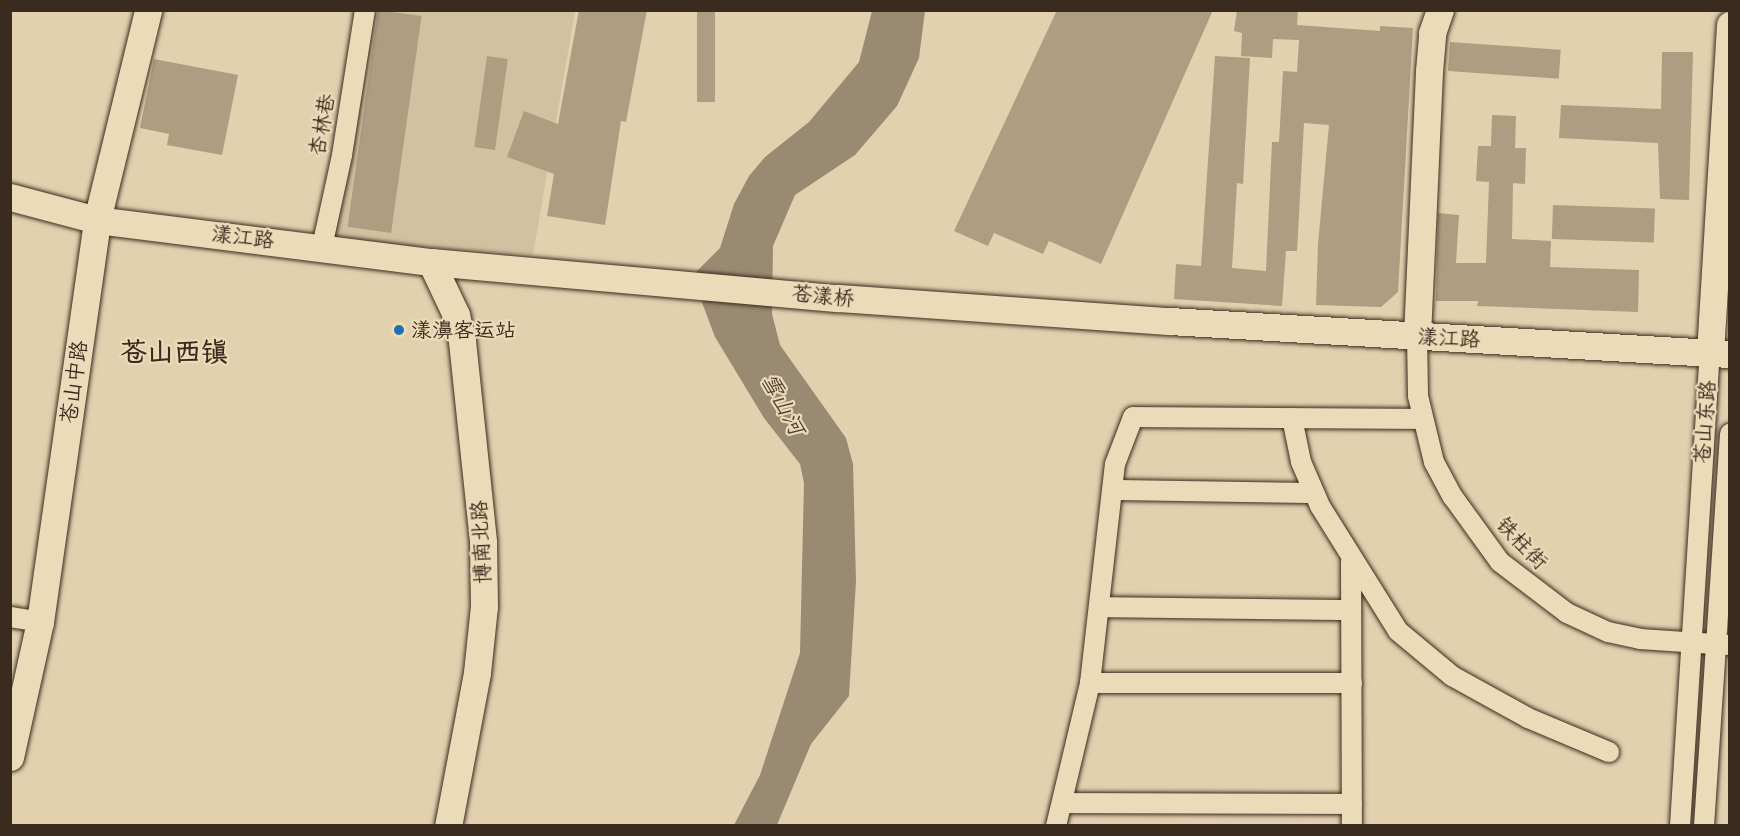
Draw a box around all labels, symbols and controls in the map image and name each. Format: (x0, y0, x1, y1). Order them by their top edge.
street label: 杏林巷 (304, 92, 340, 158)
street label: 漾江路 (210, 221, 276, 253)
street label: 苍漾桥 (791, 281, 855, 311)
place label: 漾濞客运站 (411, 317, 516, 343)
marker: 漾濞客运站 (392, 323, 406, 337)
street label: 漾江路 (1417, 324, 1481, 352)
district label: 苍山西镇 (120, 336, 228, 368)
street label: 苍山中路 (56, 339, 92, 425)
water label: 雪山河 (756, 369, 810, 439)
street label: 苍山东路 (1690, 379, 1720, 465)
street label: 博南北路 (466, 499, 496, 585)
street label: 铁柱街 (1491, 512, 1553, 574)

